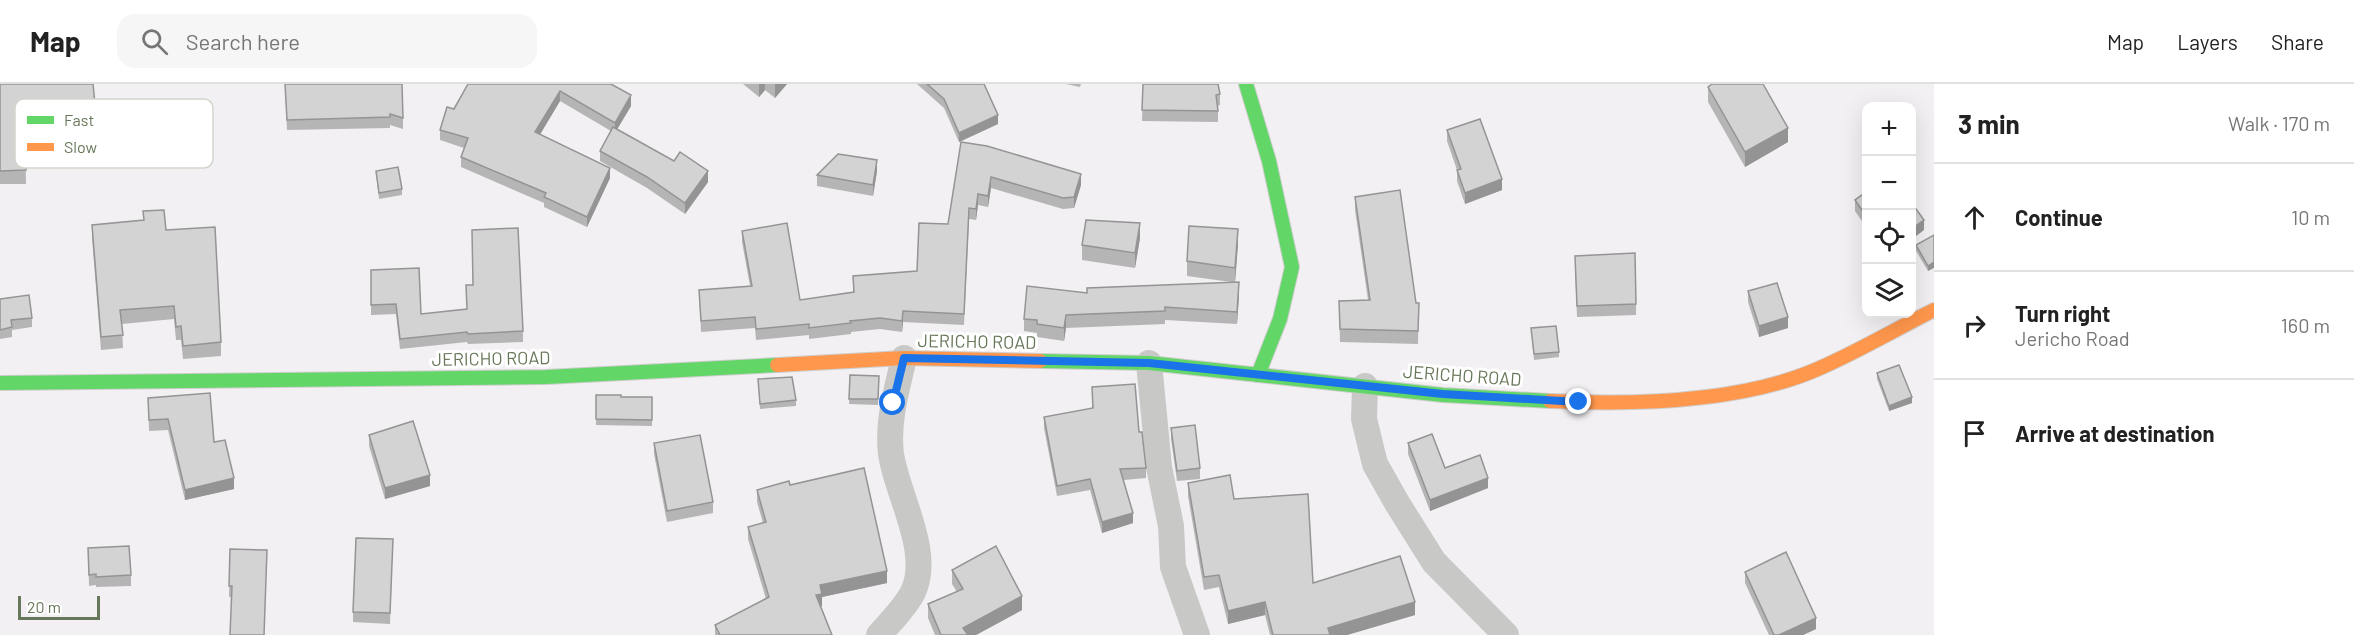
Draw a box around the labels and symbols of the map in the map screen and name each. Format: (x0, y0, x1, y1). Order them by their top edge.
legend (15, 99, 213, 168)
text: Fast (64, 110, 94, 129)
text: Slow (64, 137, 97, 156)
street label: JERICHO ROAD (917, 329, 1037, 353)
street label: JERICHO ROAD (431, 346, 551, 370)
street label: JERICHO ROAD (1402, 360, 1522, 390)
route end (1565, 388, 1591, 414)
route start (879, 389, 905, 415)
scale bar (18, 593, 100, 620)

